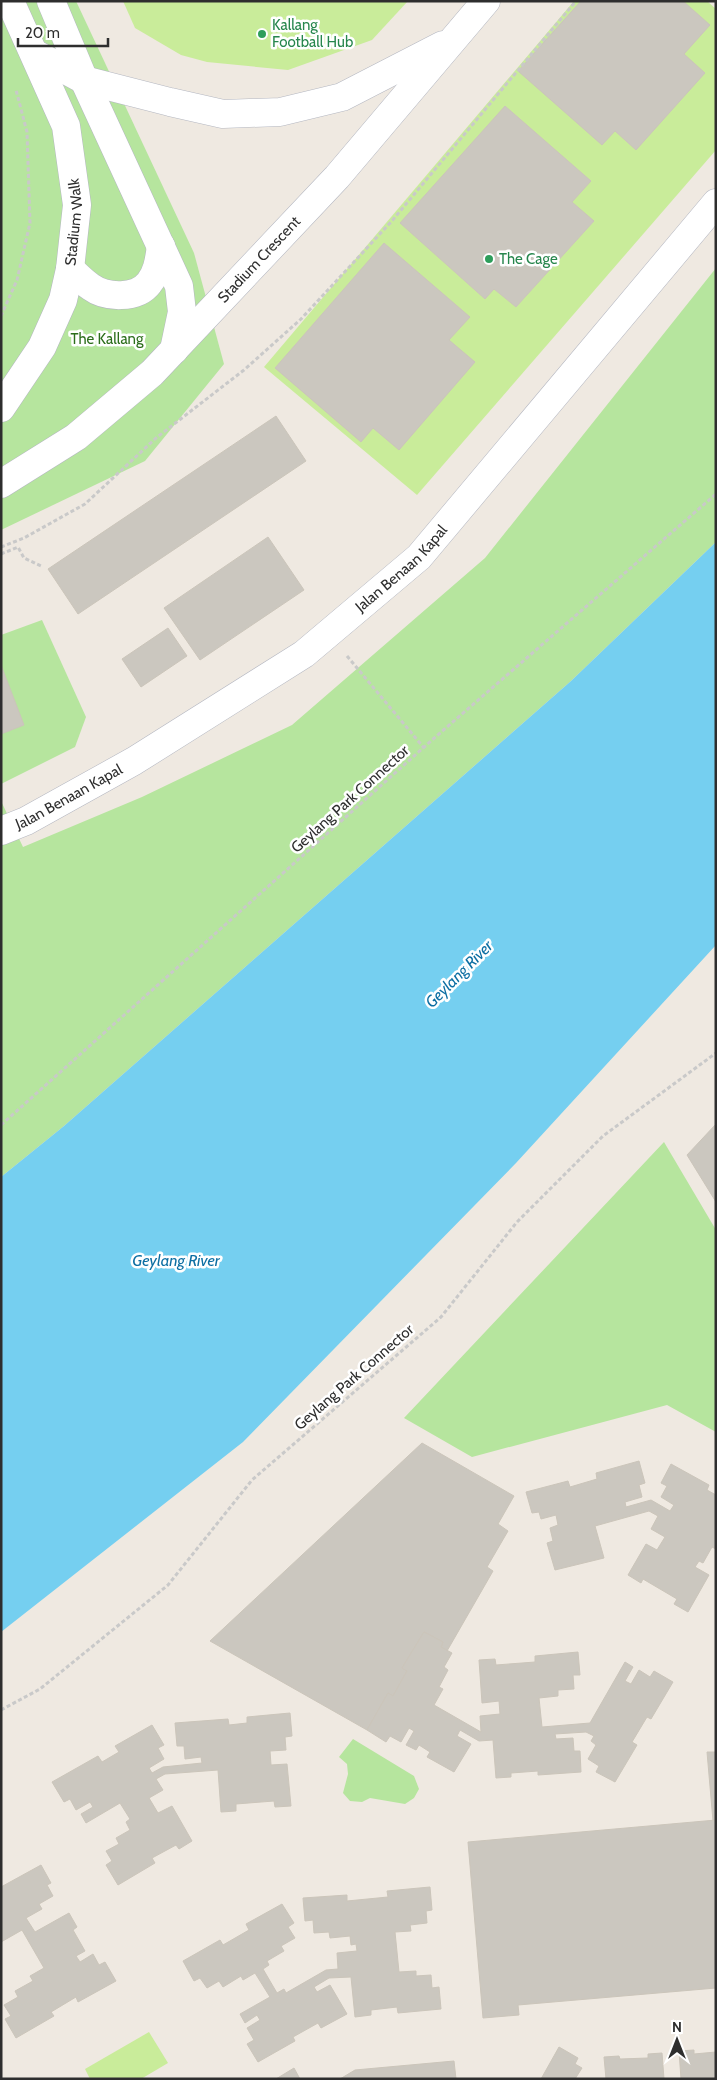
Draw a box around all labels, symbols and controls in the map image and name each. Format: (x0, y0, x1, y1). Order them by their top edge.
scale bar (18, 15, 108, 47)
place label: Kallang Football Hub (272, 16, 353, 51)
text: 20 m (25, 24, 60, 42)
marker: Kallang Football Hub (256, 28, 268, 40)
street label: Stadium Walk (61, 177, 87, 267)
street label: Stadium Crescent (214, 213, 304, 306)
place label: The Cage (499, 250, 558, 268)
marker: The Cage (483, 253, 495, 265)
park label: The Kallang (71, 330, 144, 348)
street label: Jalan Benaan Kapal (351, 521, 451, 616)
street label: Geylang Park Connector (287, 741, 413, 857)
street label: Jalan Benaan Kapal (12, 760, 126, 834)
water label: Geylang River (421, 936, 497, 1012)
water label: Geylang River (132, 1251, 221, 1270)
street label: Geylang Park Connector (291, 1320, 417, 1434)
north arrow (652, 2015, 702, 2065)
text: N (672, 2018, 682, 2036)

